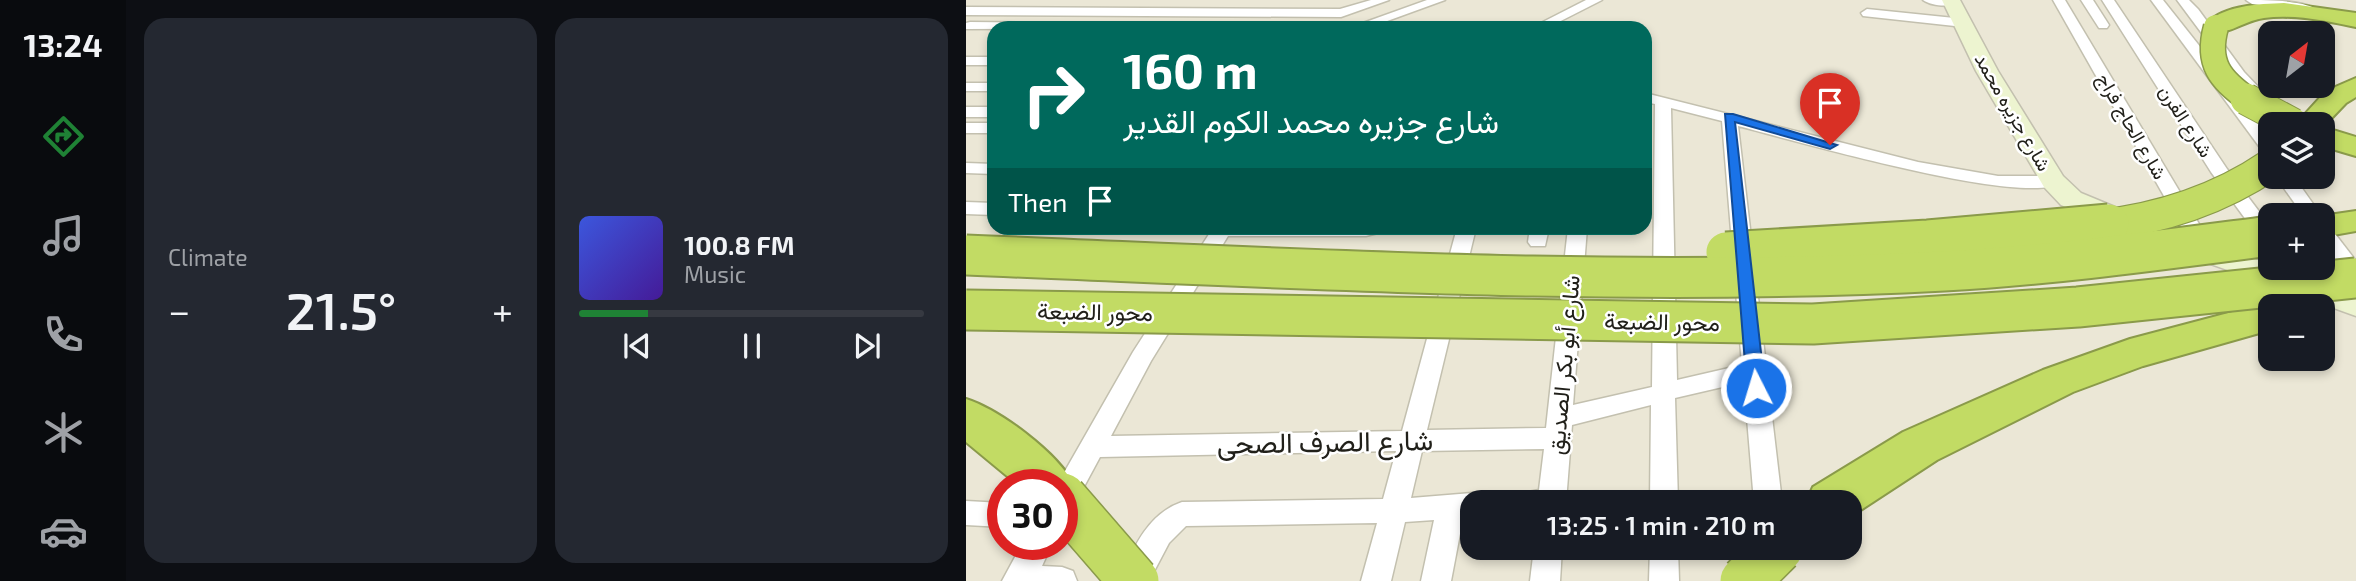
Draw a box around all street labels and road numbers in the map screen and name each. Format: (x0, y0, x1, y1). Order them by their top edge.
street label: شارع جزيره محمد (1969, 49, 2056, 176)
street label: شارع الحاج فراج (2091, 68, 2172, 184)
street label: شارع الفرن (2153, 80, 2218, 162)
street label: شارع أبو بكر الصديق (1541, 274, 1588, 456)
street label: محور الضبعة (1037, 296, 1153, 328)
street label: محور الضبعة (1604, 306, 1720, 338)
street label: شارع الصرف الصحى (1216, 422, 1434, 463)

